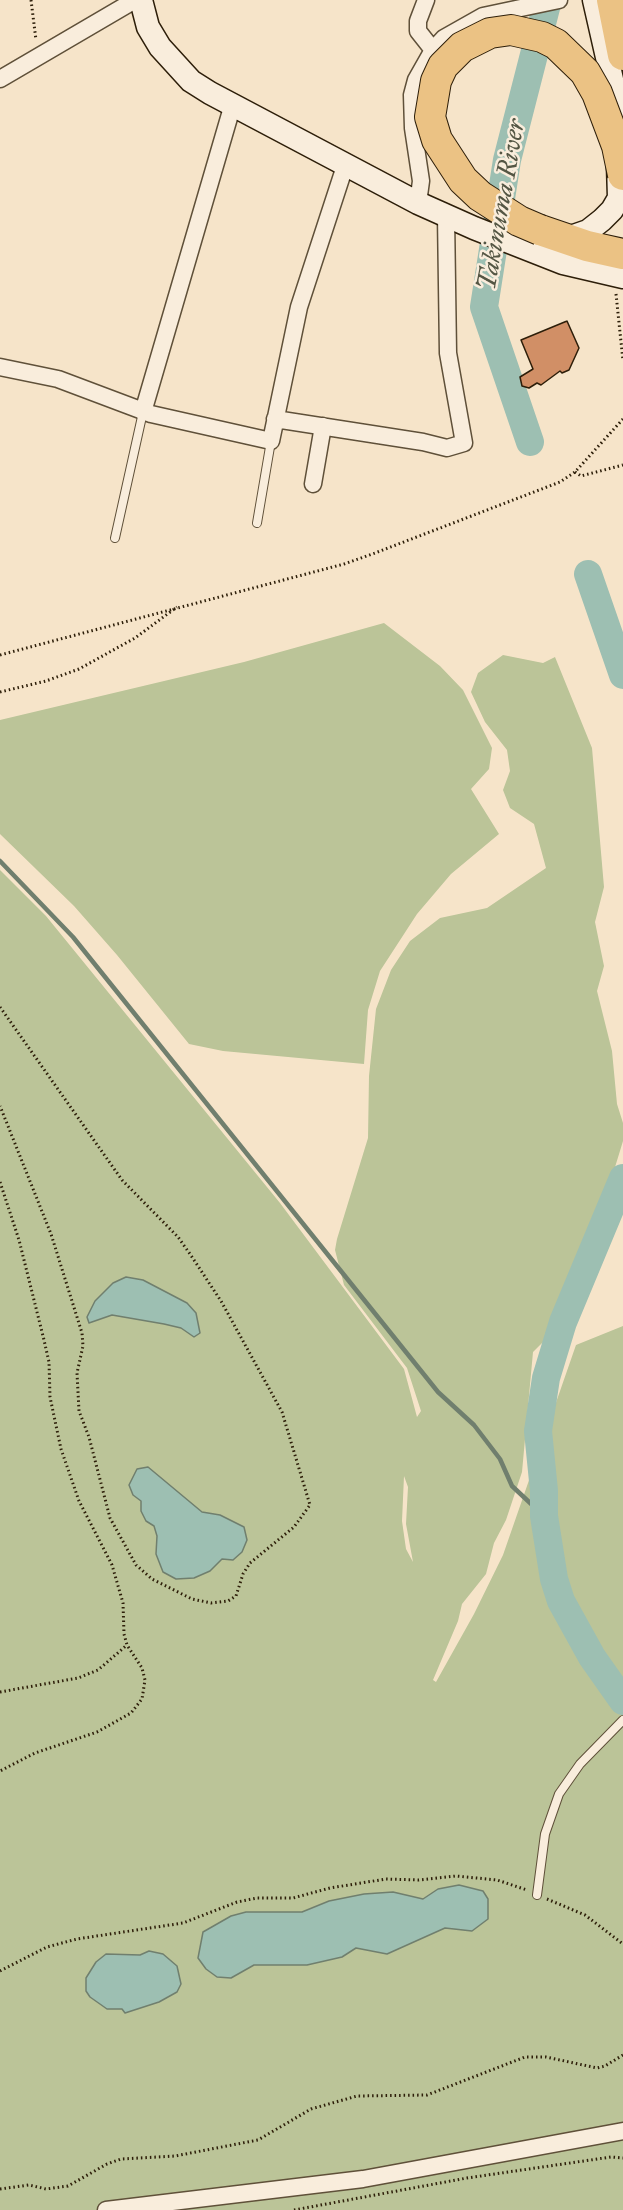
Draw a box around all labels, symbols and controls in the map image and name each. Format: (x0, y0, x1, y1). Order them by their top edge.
water label: Takinuma River (473, 117, 533, 293)

